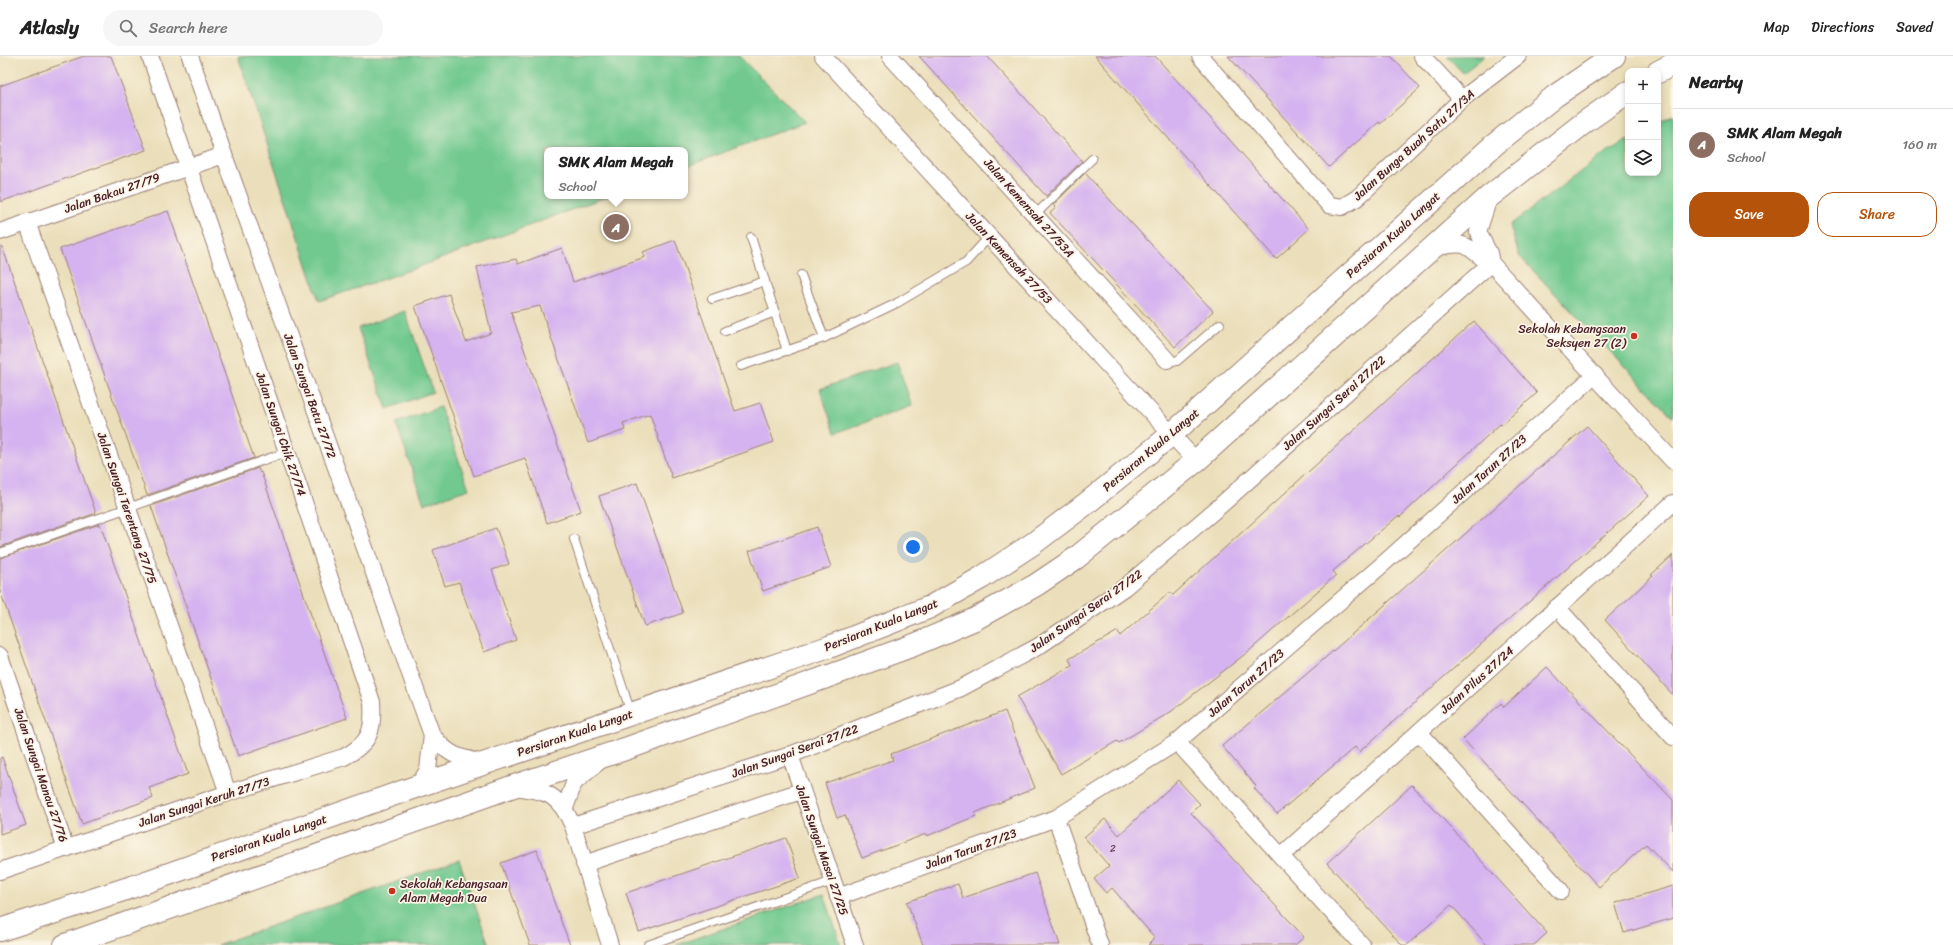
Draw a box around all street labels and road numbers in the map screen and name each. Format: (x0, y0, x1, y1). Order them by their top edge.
street label: Jalan Bunga Buah Satu 27/3A (1347, 84, 1480, 207)
street label: Jalan Kemensah 27/53A (981, 156, 1077, 260)
street label: Jalan Bakau 27/79 (60, 166, 163, 220)
street label: Persiaran Kuala Langat (1340, 186, 1446, 284)
street label: Jalan Kemensah 27/53 (963, 209, 1055, 307)
street label: Jalan Sungai Batu 27/72 (277, 329, 343, 462)
street label: Jalan Sungai Serai 27/22 (1276, 350, 1391, 457)
street label: Jalan Sungai Chik 27/74 (249, 368, 313, 500)
street label: Persiaran Kuala Langat (1097, 403, 1205, 497)
street label: Jalan Sungai Terentang 27/75 (90, 428, 163, 587)
street label: Jalan Tarun 27/23 (1445, 428, 1532, 510)
street label: Jalan Sungai Serai 27/22 (1024, 564, 1147, 659)
street label: Persiaran Kuala Langat (821, 592, 941, 658)
street label: Jalan Pilus 27/24 (1434, 640, 1520, 720)
street label: Jalan Tarun 27/23 (1202, 643, 1290, 724)
street label: Persiaran Kuala Langat (514, 703, 636, 763)
street label: Jalan Sungai Manau 27/76 (7, 704, 74, 845)
street label: Jalan Sungai Serai 27/22 (727, 718, 862, 785)
street label: Jalan Sungai Keruh 27/73 (135, 770, 273, 834)
street label: Jalan Sungai Masai 27/25 (789, 780, 855, 919)
street label: Persiaran Kuala Langat (208, 808, 330, 868)
street label: Jalan Tarun 27/23 (921, 822, 1020, 876)

